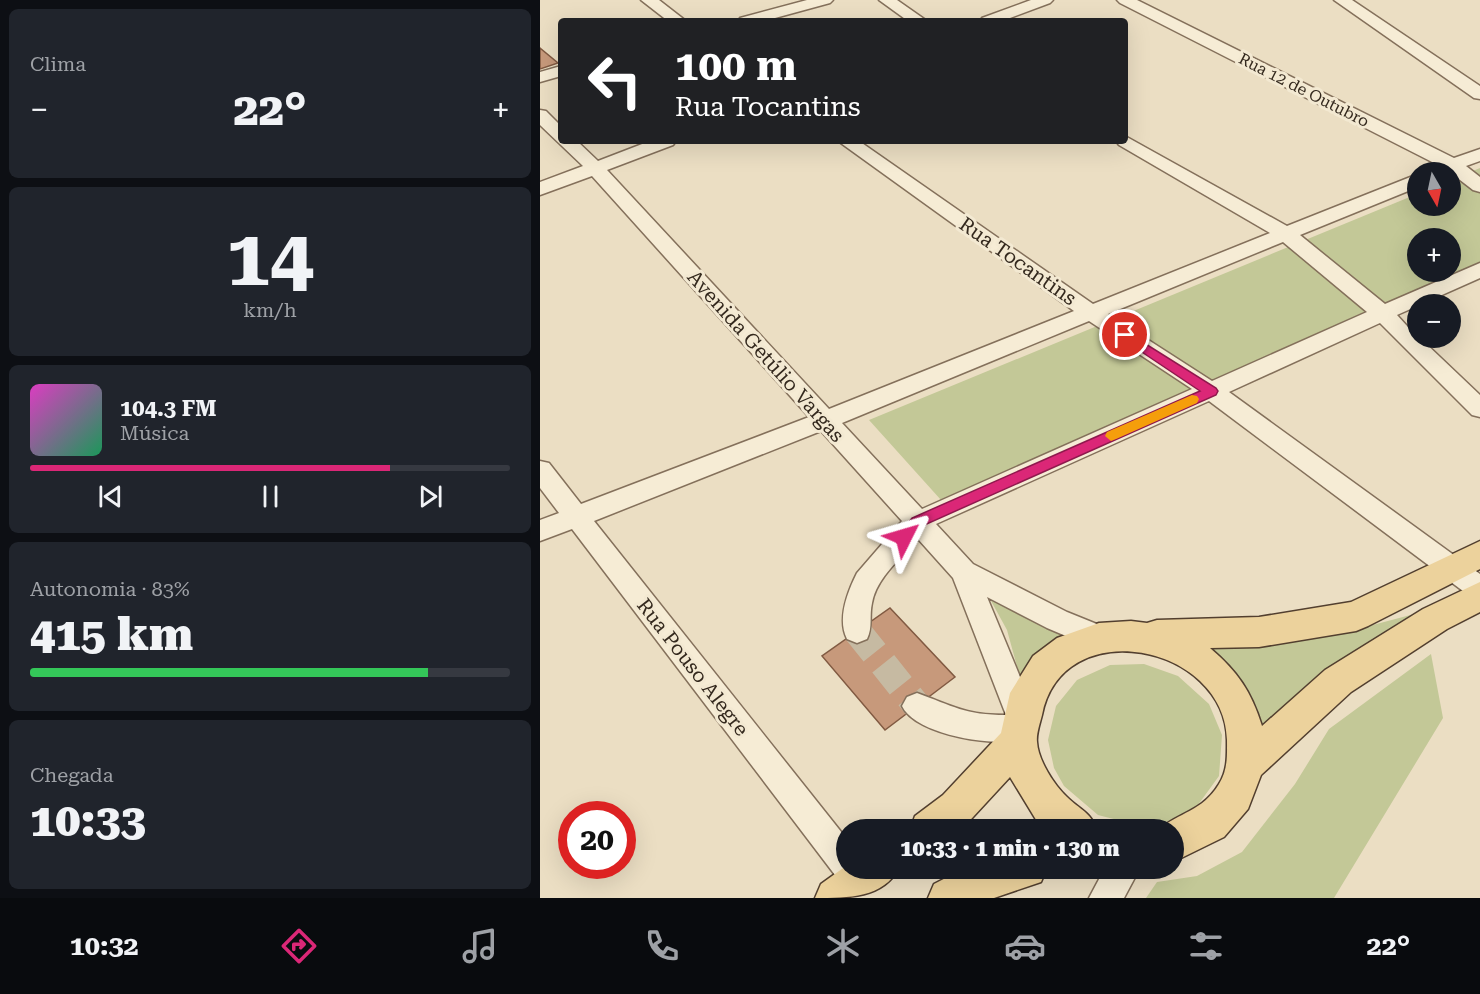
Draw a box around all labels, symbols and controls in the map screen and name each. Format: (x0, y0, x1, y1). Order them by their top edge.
text: 100 m (675, 41, 797, 90)
icon: left (576, 42, 654, 120)
street label: Rua 12 de Outubro (1236, 49, 1373, 131)
text: Clima (30, 52, 86, 76)
text: 22° (234, 83, 307, 136)
text: − (30, 90, 48, 129)
text: + (492, 90, 510, 129)
text: Rua Tocantins (675, 91, 861, 123)
north arrow (1407, 162, 1461, 216)
map controls (1407, 162, 1461, 348)
street label: Rua Tocantins (955, 212, 1081, 310)
text: 14 (226, 213, 314, 304)
button: + (1407, 228, 1461, 282)
street label: Avenida Getúlio Vargas (682, 265, 850, 447)
button: − (1407, 294, 1461, 348)
text: km/h (243, 298, 297, 322)
pin (1099, 309, 1150, 360)
icon: arrive (1108, 318, 1141, 351)
text: 104.3 FM (120, 396, 217, 421)
text: Música (120, 421, 189, 445)
icon: previous (94, 480, 127, 513)
icon: pause (254, 480, 287, 513)
icon: next (414, 480, 447, 513)
position arrow (872, 505, 936, 569)
text: Autonomia · 83% (30, 577, 190, 601)
street label: Rua Pouso Alegre (632, 594, 754, 740)
text: 415 km (30, 608, 193, 661)
text: Chegada (30, 763, 114, 787)
text: 10:33 (30, 794, 146, 847)
speed limit sign: 20 (558, 801, 636, 879)
text: 10:33 · 1 min · 130 m (900, 836, 1120, 861)
icon: directions (278, 925, 320, 967)
icon: music (459, 925, 501, 967)
icon: phone (641, 925, 683, 967)
icon: climate (822, 925, 864, 967)
icon: car (1004, 925, 1046, 967)
icon: filters (1185, 925, 1227, 967)
text: 10:32 (70, 930, 139, 962)
text: 22° (1367, 930, 1410, 962)

